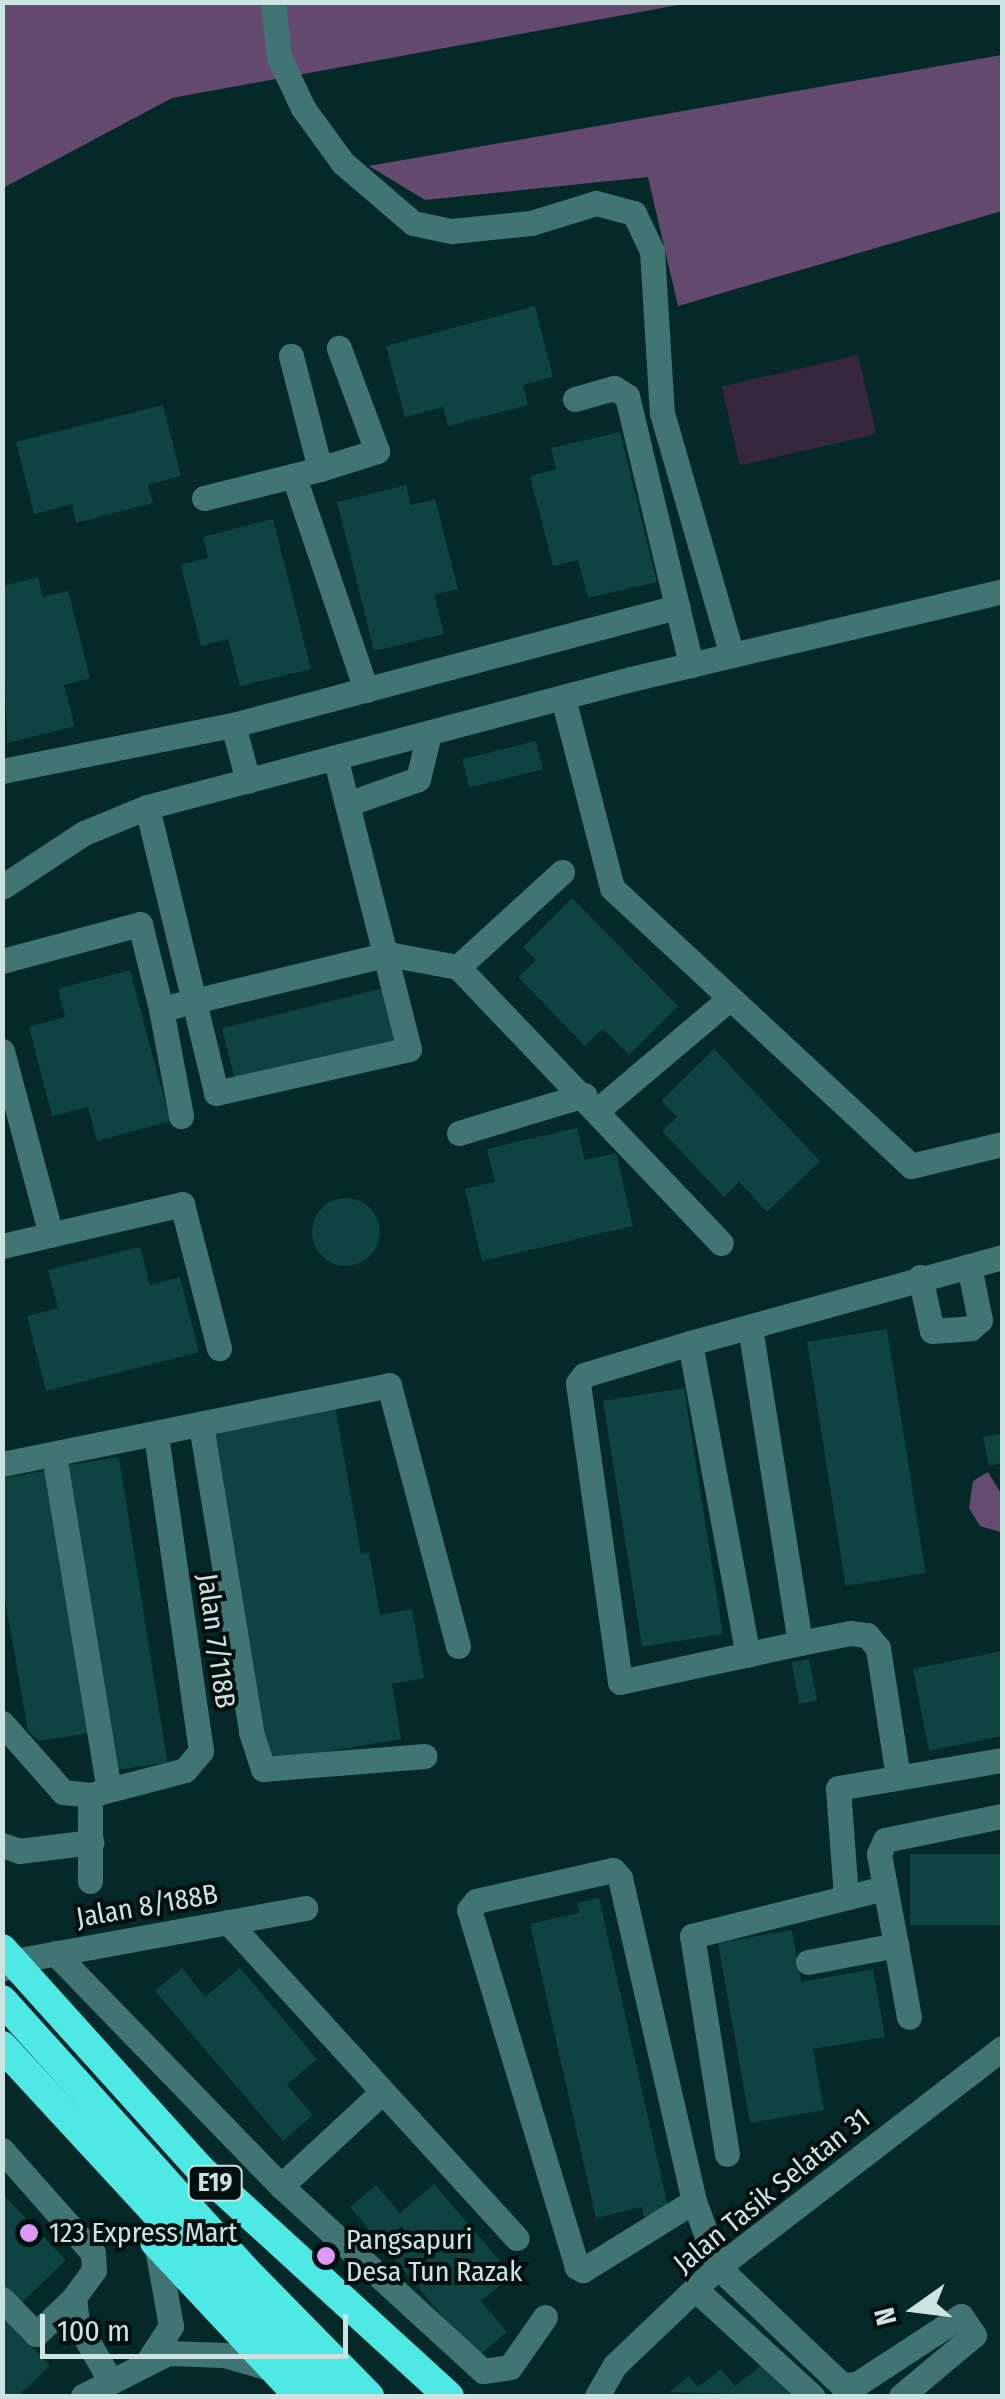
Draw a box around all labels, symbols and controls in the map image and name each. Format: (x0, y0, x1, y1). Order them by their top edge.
street label: Jalan 7/118B (190, 1571, 242, 1711)
street label: Jalan 8/188B (74, 1877, 220, 1935)
street label: Jalan Tasik Selatan 31 (667, 2102, 877, 2280)
road number: E19 (188, 2163, 242, 2203)
place label: 123 Express Mart (49, 2216, 237, 2250)
marker: 123 Express Mart (18, 2222, 40, 2244)
place label: Pangsapuri Desa Tun Razak (346, 2223, 522, 2289)
marker: Pangsapuri Desa Tun Razak (315, 2245, 337, 2267)
north arrow (865, 2259, 965, 2359)
scale bar (45, 2294, 352, 2356)
text: N (867, 2304, 903, 2329)
text: 100 m (57, 2313, 130, 2349)

